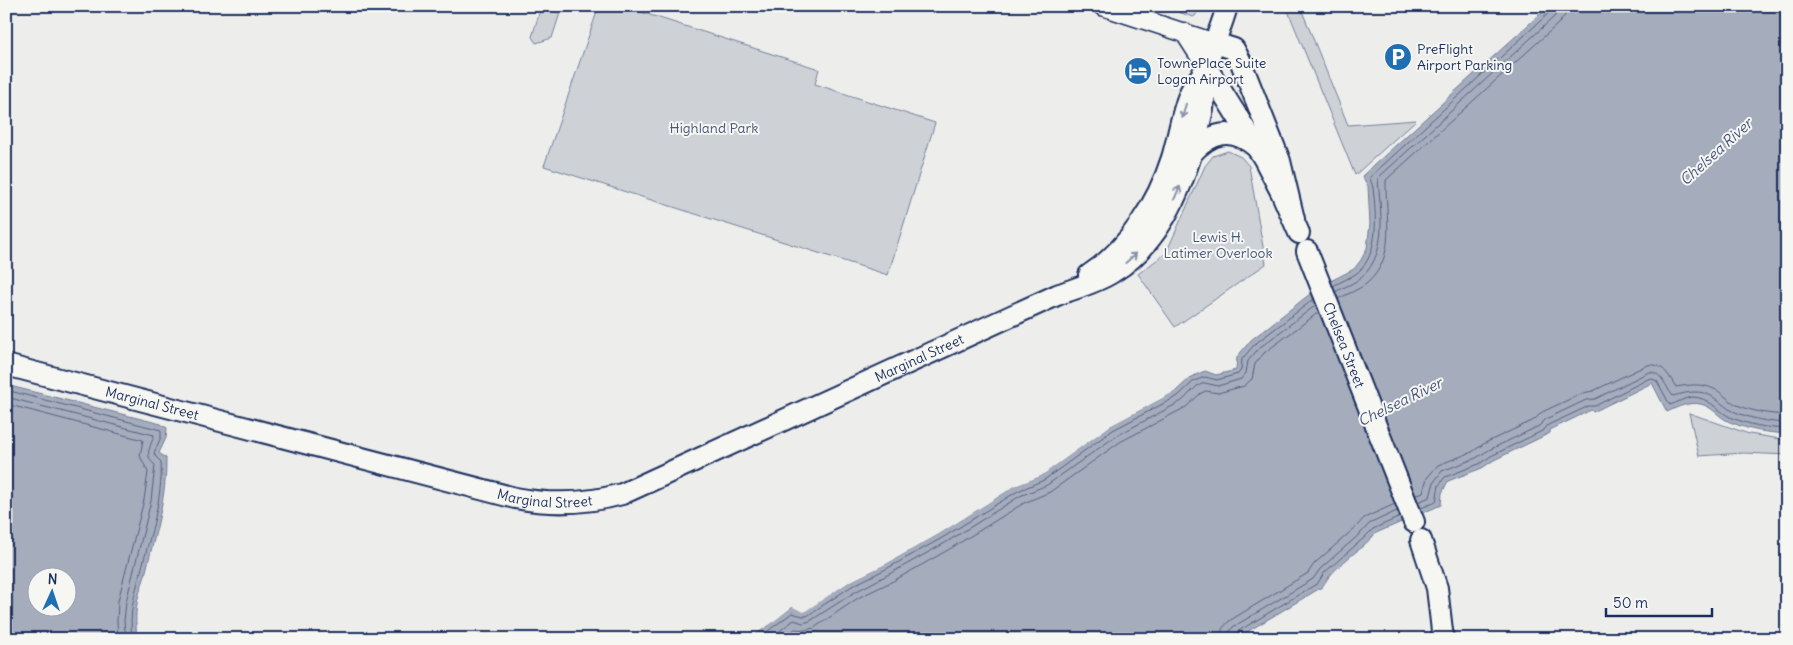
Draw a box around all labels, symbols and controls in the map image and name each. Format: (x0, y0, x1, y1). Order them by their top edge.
place label: PreFlight Airport Parking (1417, 40, 1512, 74)
parking icon: PreFlight Airport Parking (1383, 42, 1413, 72)
place label: TownePlace Suite Logan Airport (1157, 54, 1266, 88)
hotel icon: TownePlace Suite Logan Airport (1123, 56, 1153, 86)
one-way arrow (1179, 102, 1189, 118)
water label: Chelsea River (1675, 113, 1757, 189)
park label: Highland Park (670, 119, 758, 137)
one-way arrow (1172, 186, 1182, 201)
park label: Lewis H. Latimer Overlook (1163, 228, 1273, 262)
one-way arrow (1125, 252, 1138, 264)
street label: Chelsea Street (1319, 299, 1369, 391)
street label: Marginal Street (872, 330, 967, 386)
water label: Chelsea River (1355, 372, 1447, 430)
street label: Marginal Street (103, 382, 201, 424)
street label: Marginal Street (495, 485, 594, 512)
north arrow (28, 568, 78, 618)
text: N (47, 570, 58, 588)
scale bar (1606, 585, 1712, 617)
text: 50 m (1613, 593, 1648, 612)

